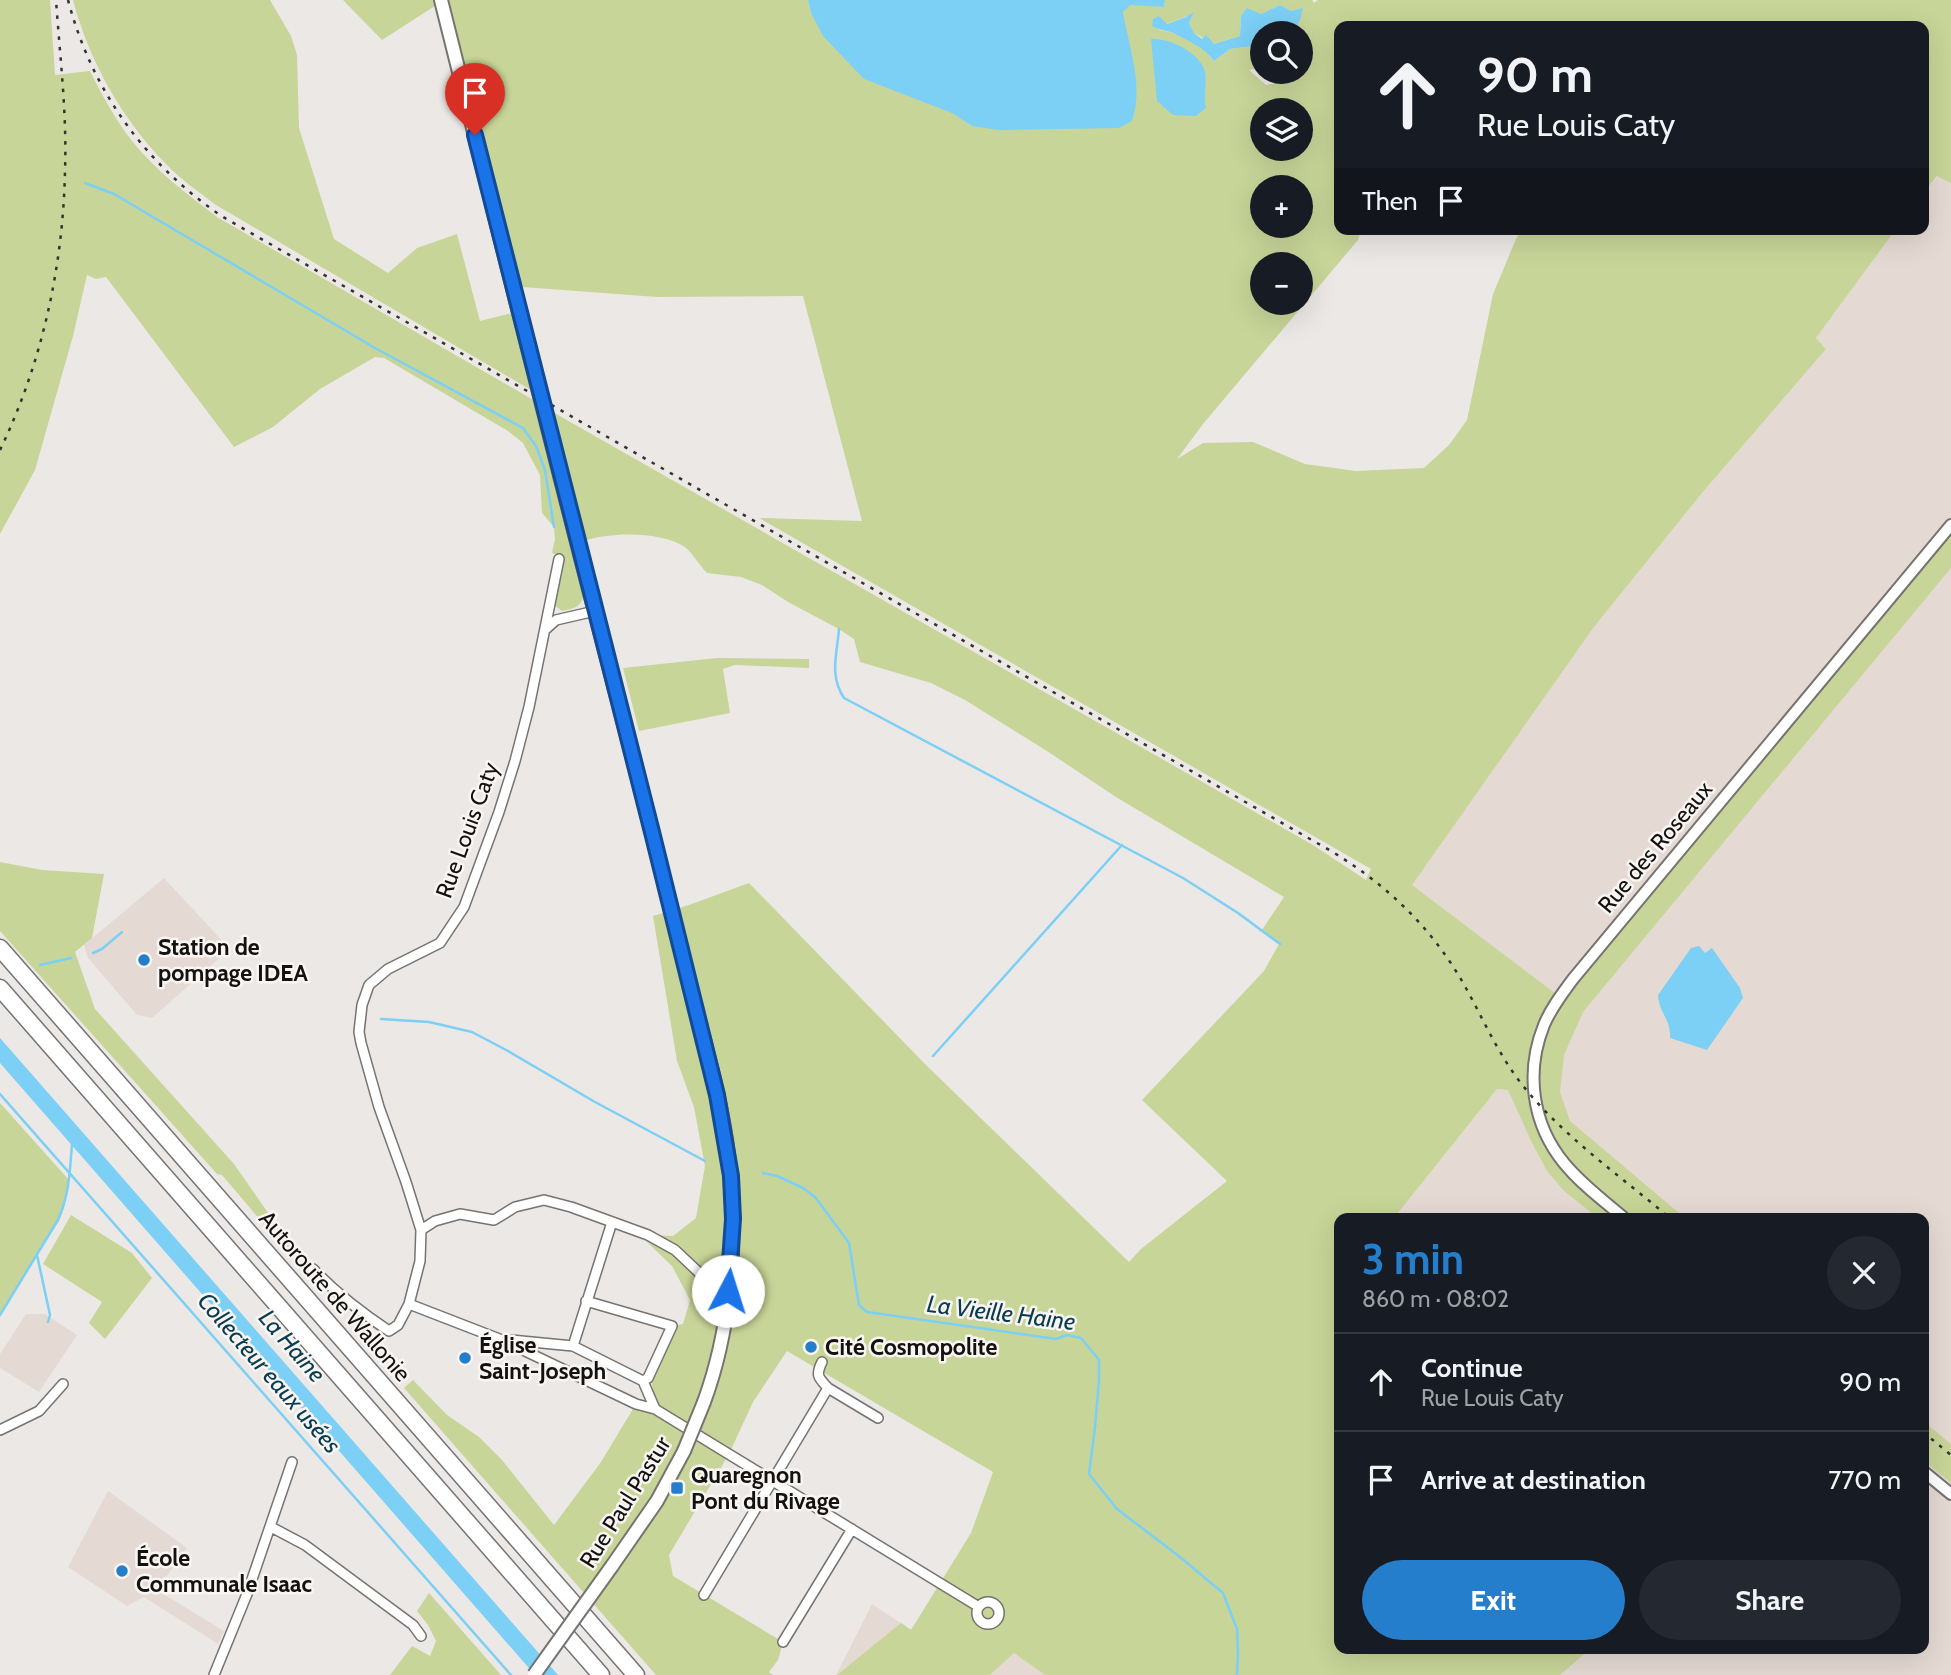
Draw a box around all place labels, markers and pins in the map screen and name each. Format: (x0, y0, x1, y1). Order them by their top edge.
pin (445, 63, 505, 135)
place label: Station de pompage IDEA (158, 933, 308, 987)
marker: Station de pompage IDEA (136, 952, 152, 968)
place label: Église Saint-Joseph (479, 1331, 606, 1385)
place label: Cité Cosmopolite (825, 1333, 997, 1361)
marker: Cité Cosmopolite (803, 1339, 819, 1355)
marker: Église Saint-Joseph (457, 1350, 473, 1366)
place label: Quaregnon Pont du Rivage (691, 1461, 840, 1515)
marker: Quaregnon Pont du Rivage (669, 1480, 685, 1496)
place label: École Communale Isaac (136, 1544, 312, 1598)
marker: École Communale Isaac (114, 1563, 130, 1579)

